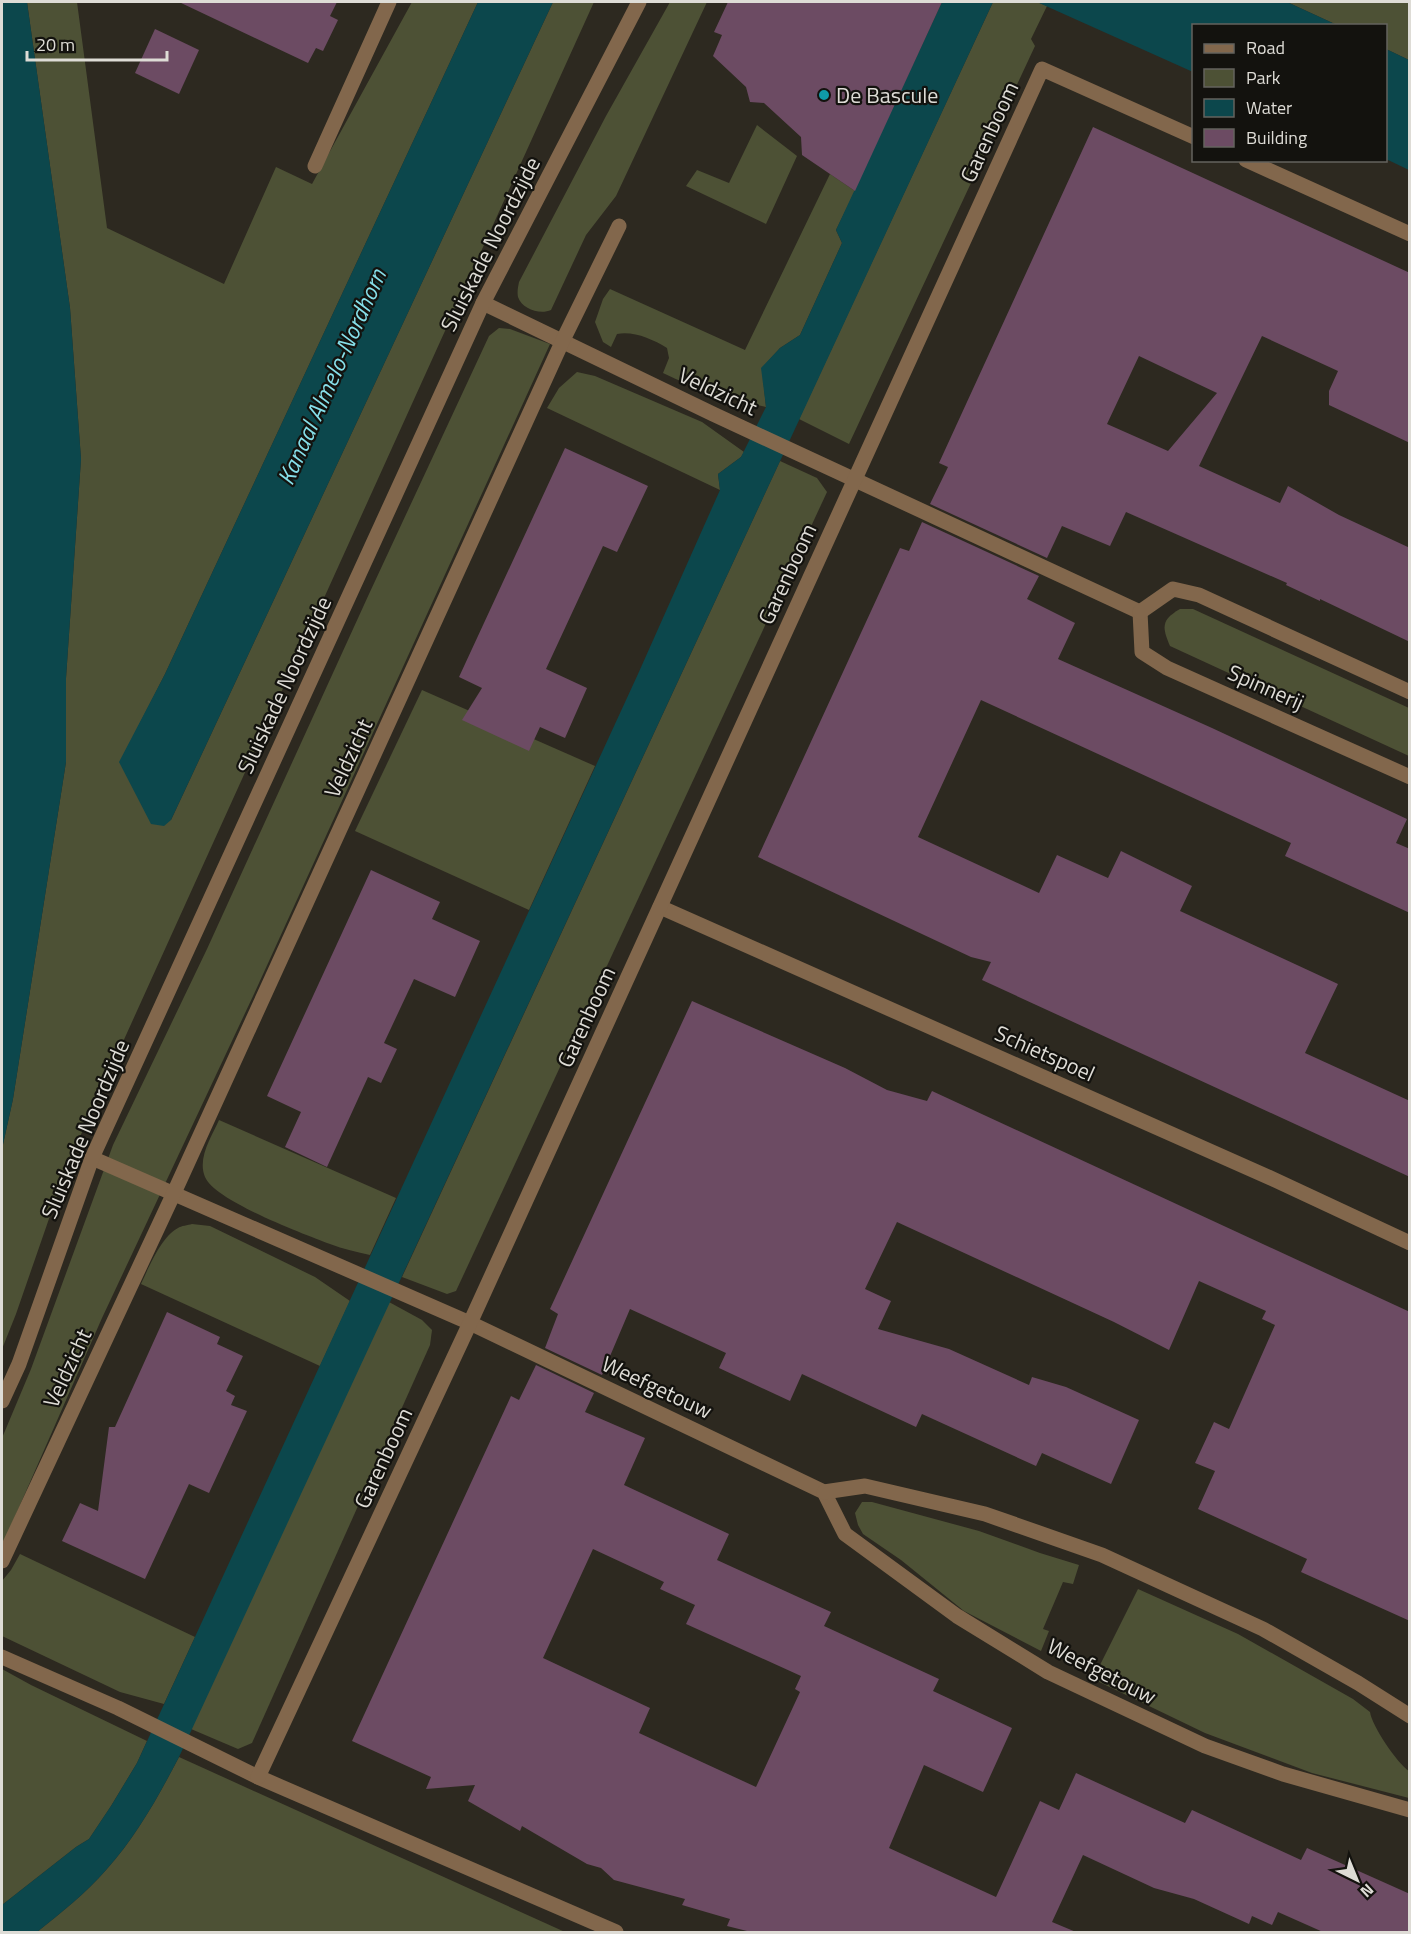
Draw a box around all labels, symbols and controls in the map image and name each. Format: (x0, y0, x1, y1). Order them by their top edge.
scale bar (27, 24, 166, 62)
legend (1192, 24, 1387, 162)
text: 20 m (36, 31, 75, 58)
text: Road (1246, 34, 1285, 61)
text: Park (1246, 64, 1281, 91)
street label: Garenboom (951, 76, 1027, 188)
place label: De Bascule (836, 78, 938, 112)
marker: De Bascule (817, 88, 831, 102)
text: Water (1246, 94, 1292, 121)
text: Building (1246, 124, 1307, 151)
street label: Sluiskade Noordzijde (431, 151, 549, 337)
water label: Kanaal Almelo-Nordhorn (267, 262, 395, 490)
street label: Veldzicht (673, 358, 763, 424)
street label: Garenboom (749, 518, 825, 630)
street label: Sluiskade Noordzijde (228, 591, 340, 779)
street label: Spinnerij (1222, 655, 1310, 719)
street label: Veldzicht (315, 713, 381, 803)
street label: Garenboom (548, 961, 624, 1073)
street label: Schietspoel (989, 1016, 1101, 1090)
street label: Sluiskade Noordzijde (32, 1034, 138, 1224)
street label: Veldzicht (34, 1323, 100, 1413)
street label: Weefgetouw (596, 1347, 718, 1428)
street label: Garenboom (345, 1402, 421, 1514)
street label: Weefgetouw (1041, 1629, 1163, 1713)
north arrow (1327, 1850, 1387, 1910)
text: N (1355, 1878, 1379, 1904)

